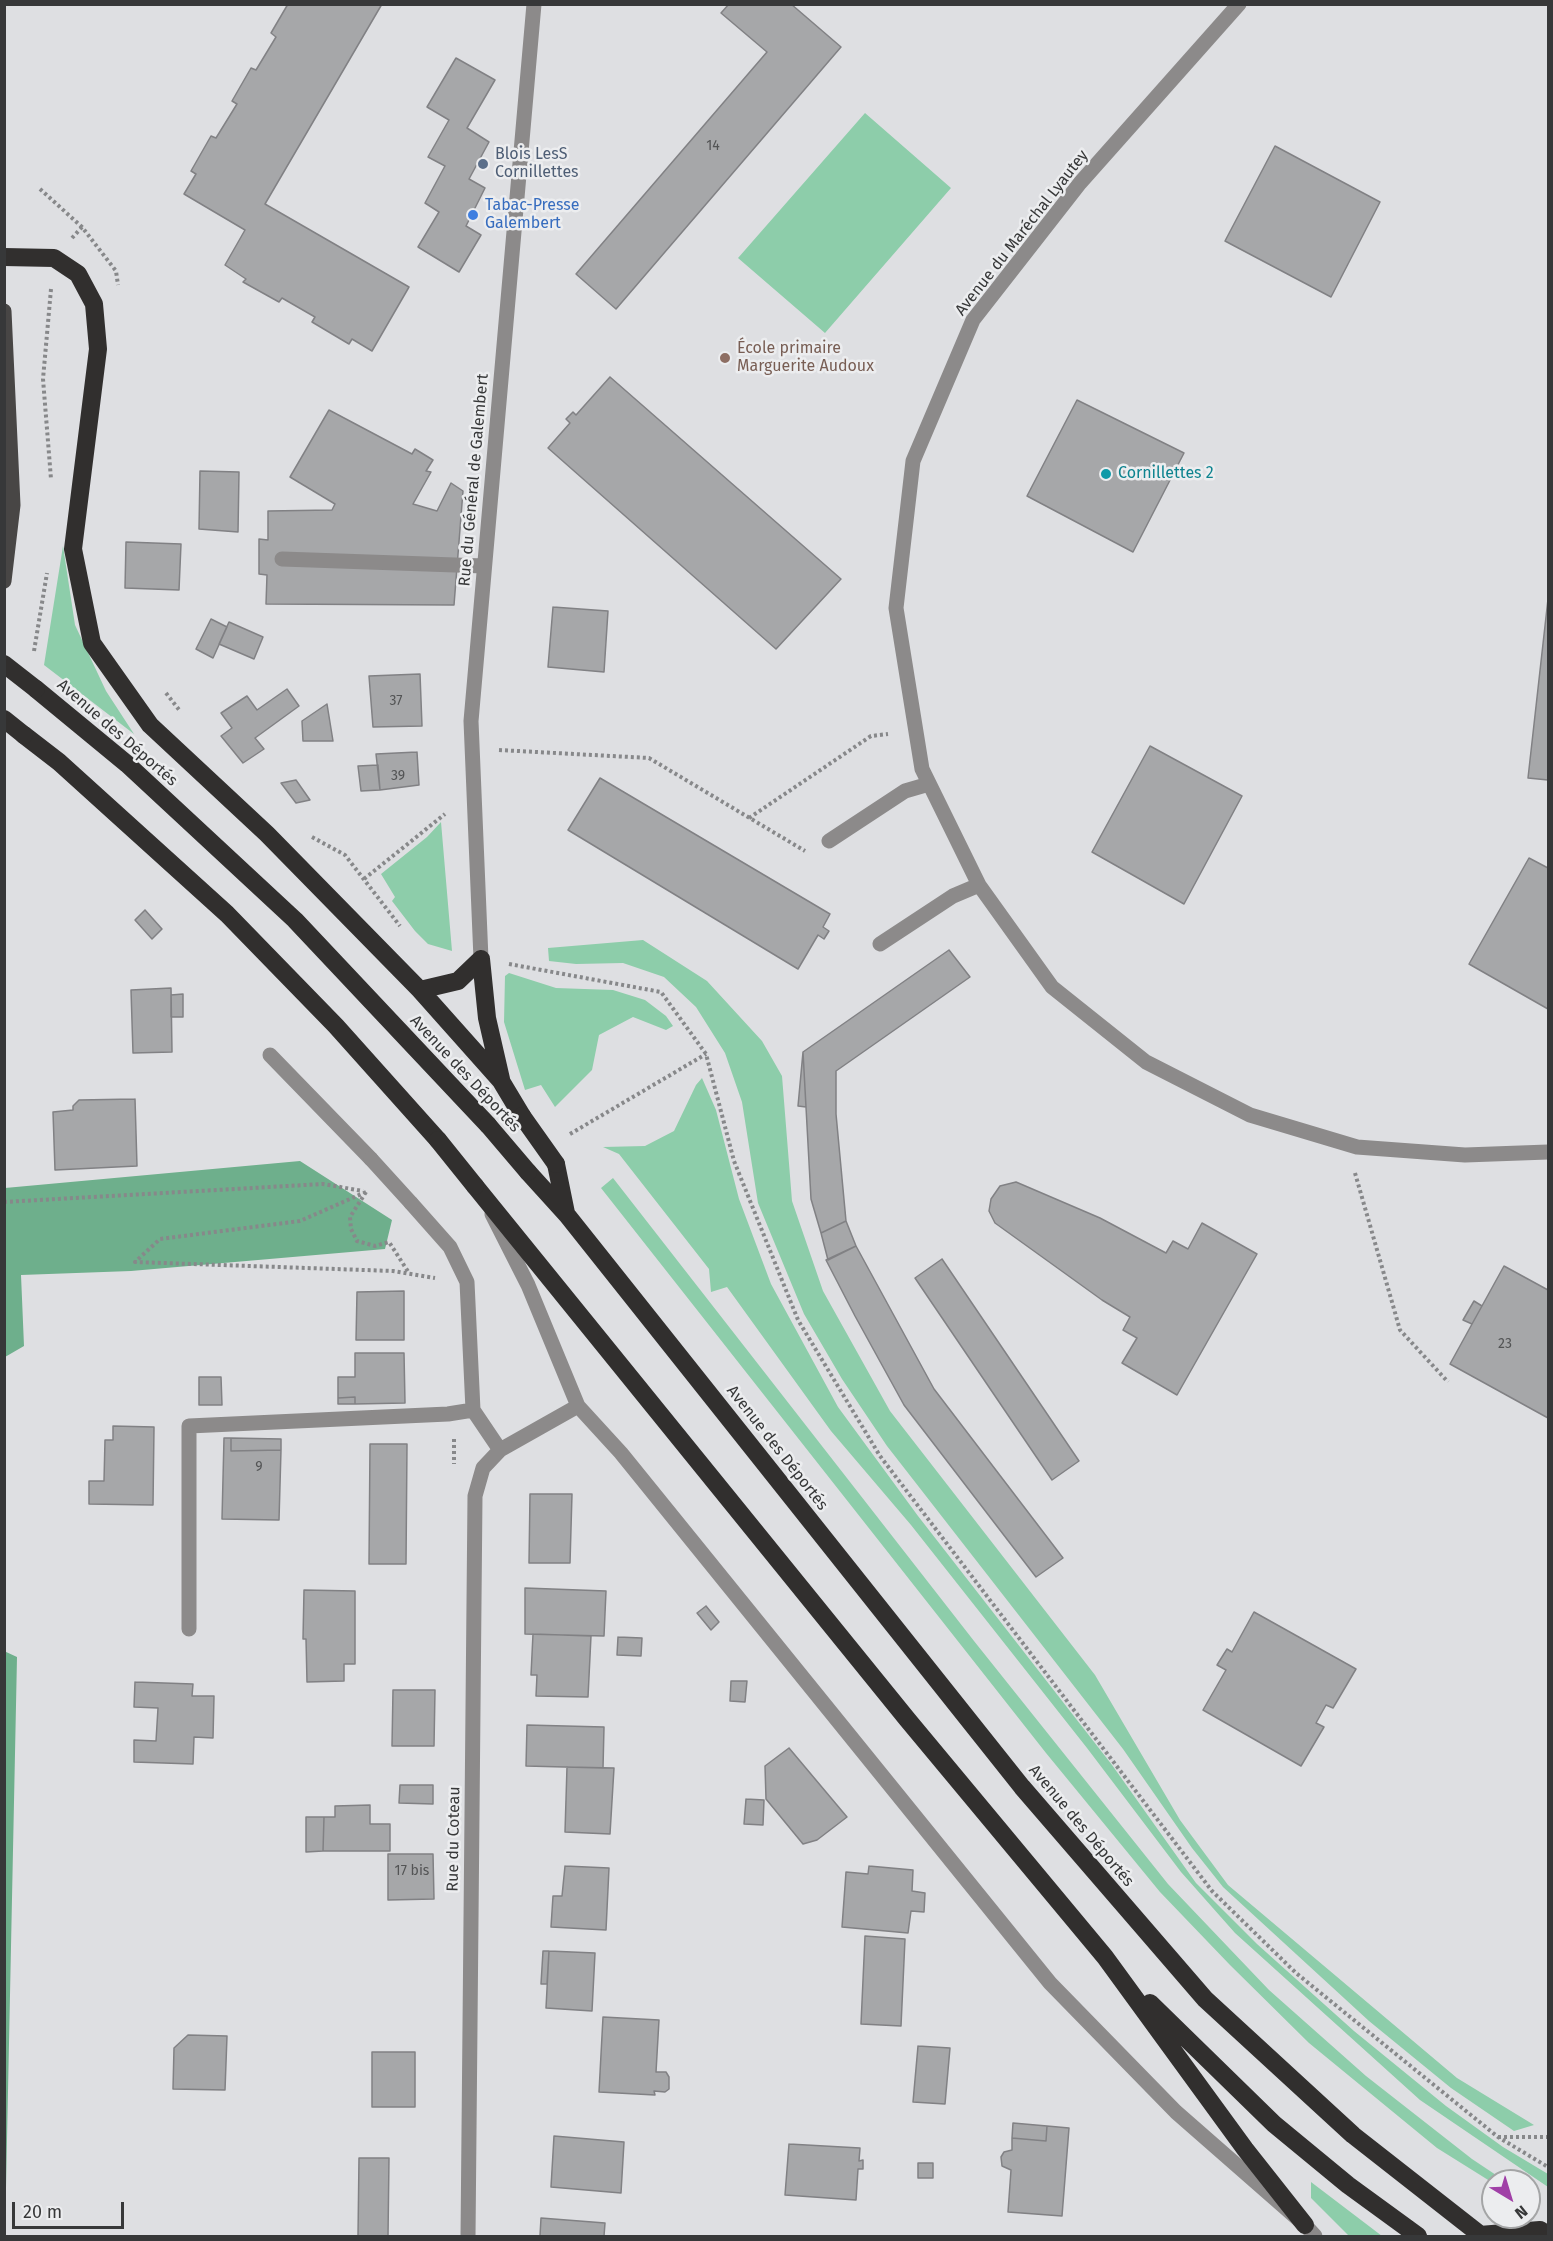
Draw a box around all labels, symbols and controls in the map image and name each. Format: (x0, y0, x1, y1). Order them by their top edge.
house number: 14 (706, 138, 720, 154)
place label: Blois LesS Cornillettes (495, 145, 579, 183)
street label: Avenue du Maréchal Lyautey (951, 146, 1093, 320)
marker: Blois LesS Cornillettes (476, 157, 490, 171)
place label: Tabac-Presse Galembert (485, 196, 580, 234)
marker: Tabac-Presse Galembert (466, 208, 480, 222)
place label: École primaire Marguerite Audoux (737, 339, 874, 377)
marker: École primaire Marguerite Audoux (718, 351, 732, 365)
street label: Rue du Général de Galembert (455, 373, 493, 587)
place label: Cornillettes 2 (1118, 464, 1214, 484)
marker: Cornillettes 2 (1099, 467, 1113, 481)
street label: Avenue des Déportés (53, 676, 181, 790)
house number: 37 (389, 693, 403, 709)
house number: 39 (391, 768, 405, 784)
street label: Avenue des Déportés (406, 1011, 524, 1137)
house number: 23 (1498, 1336, 1512, 1352)
street label: Avenue des Déportés (722, 1382, 832, 1514)
house number: 9 (255, 1459, 263, 1475)
street label: Avenue des Déportés (1024, 1761, 1138, 1891)
street label: Rue du Coteau (443, 1786, 465, 1892)
house number: 17 bis (395, 1863, 429, 1879)
north arrow (1481, 2169, 1541, 2229)
scale bar (15, 2190, 128, 2228)
text: 20 m (23, 2201, 62, 2223)
text: N (1511, 2201, 1531, 2223)

